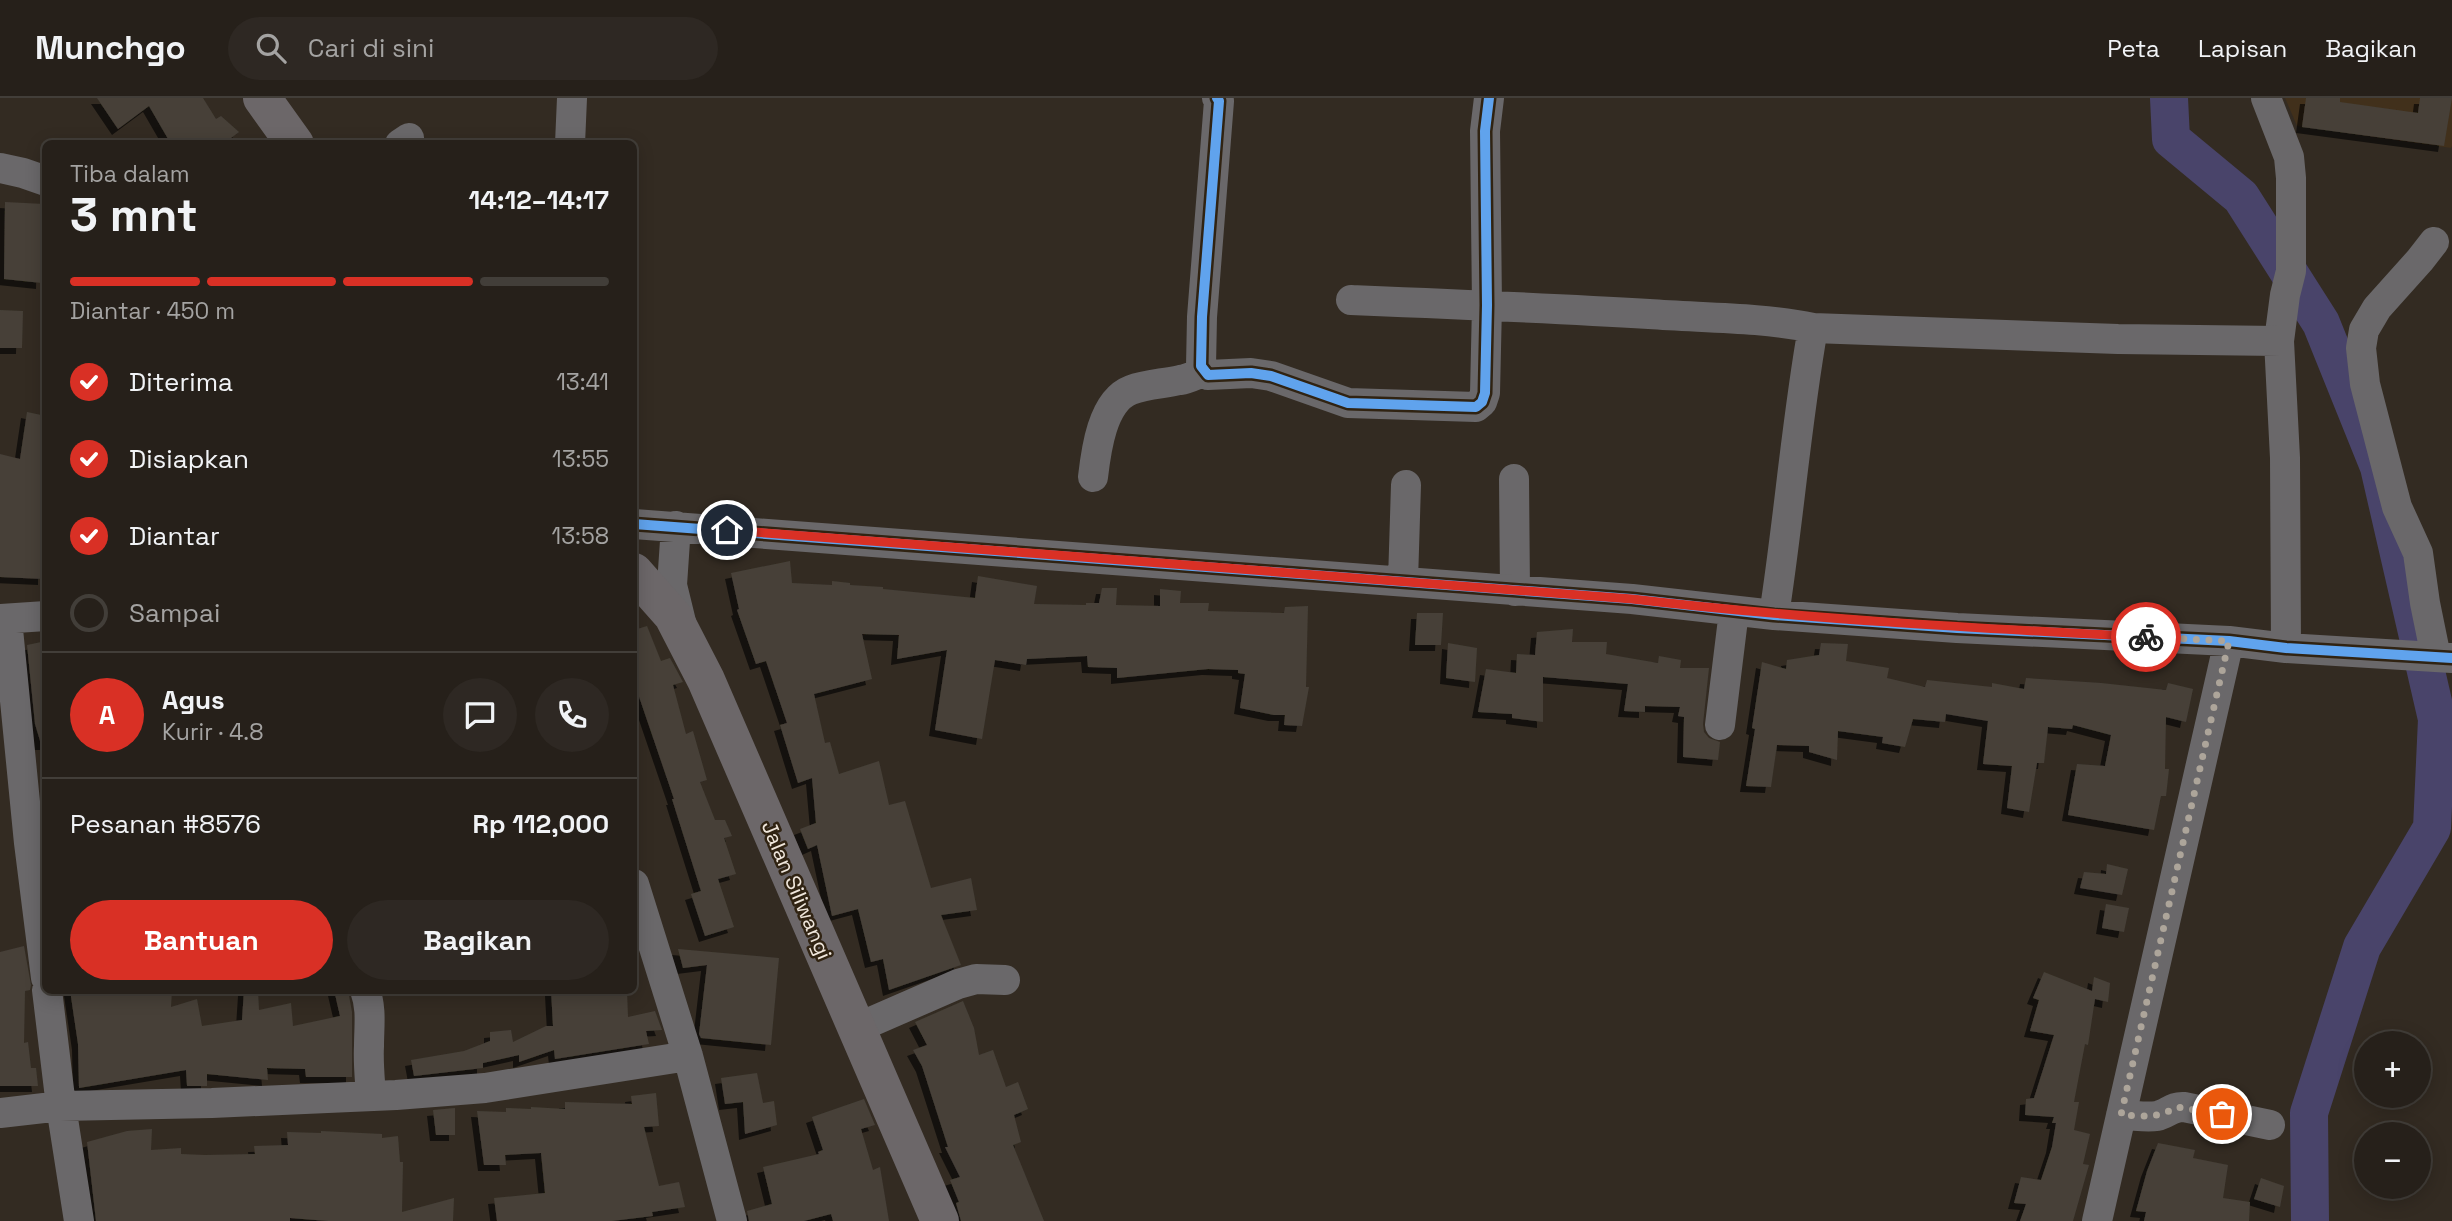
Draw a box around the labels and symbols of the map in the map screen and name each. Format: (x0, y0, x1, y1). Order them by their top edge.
pin (697, 500, 757, 560)
courier (2111, 602, 2181, 672)
street label: Jalan Siliwangi (756, 817, 838, 963)
pin (2192, 1084, 2252, 1144)

